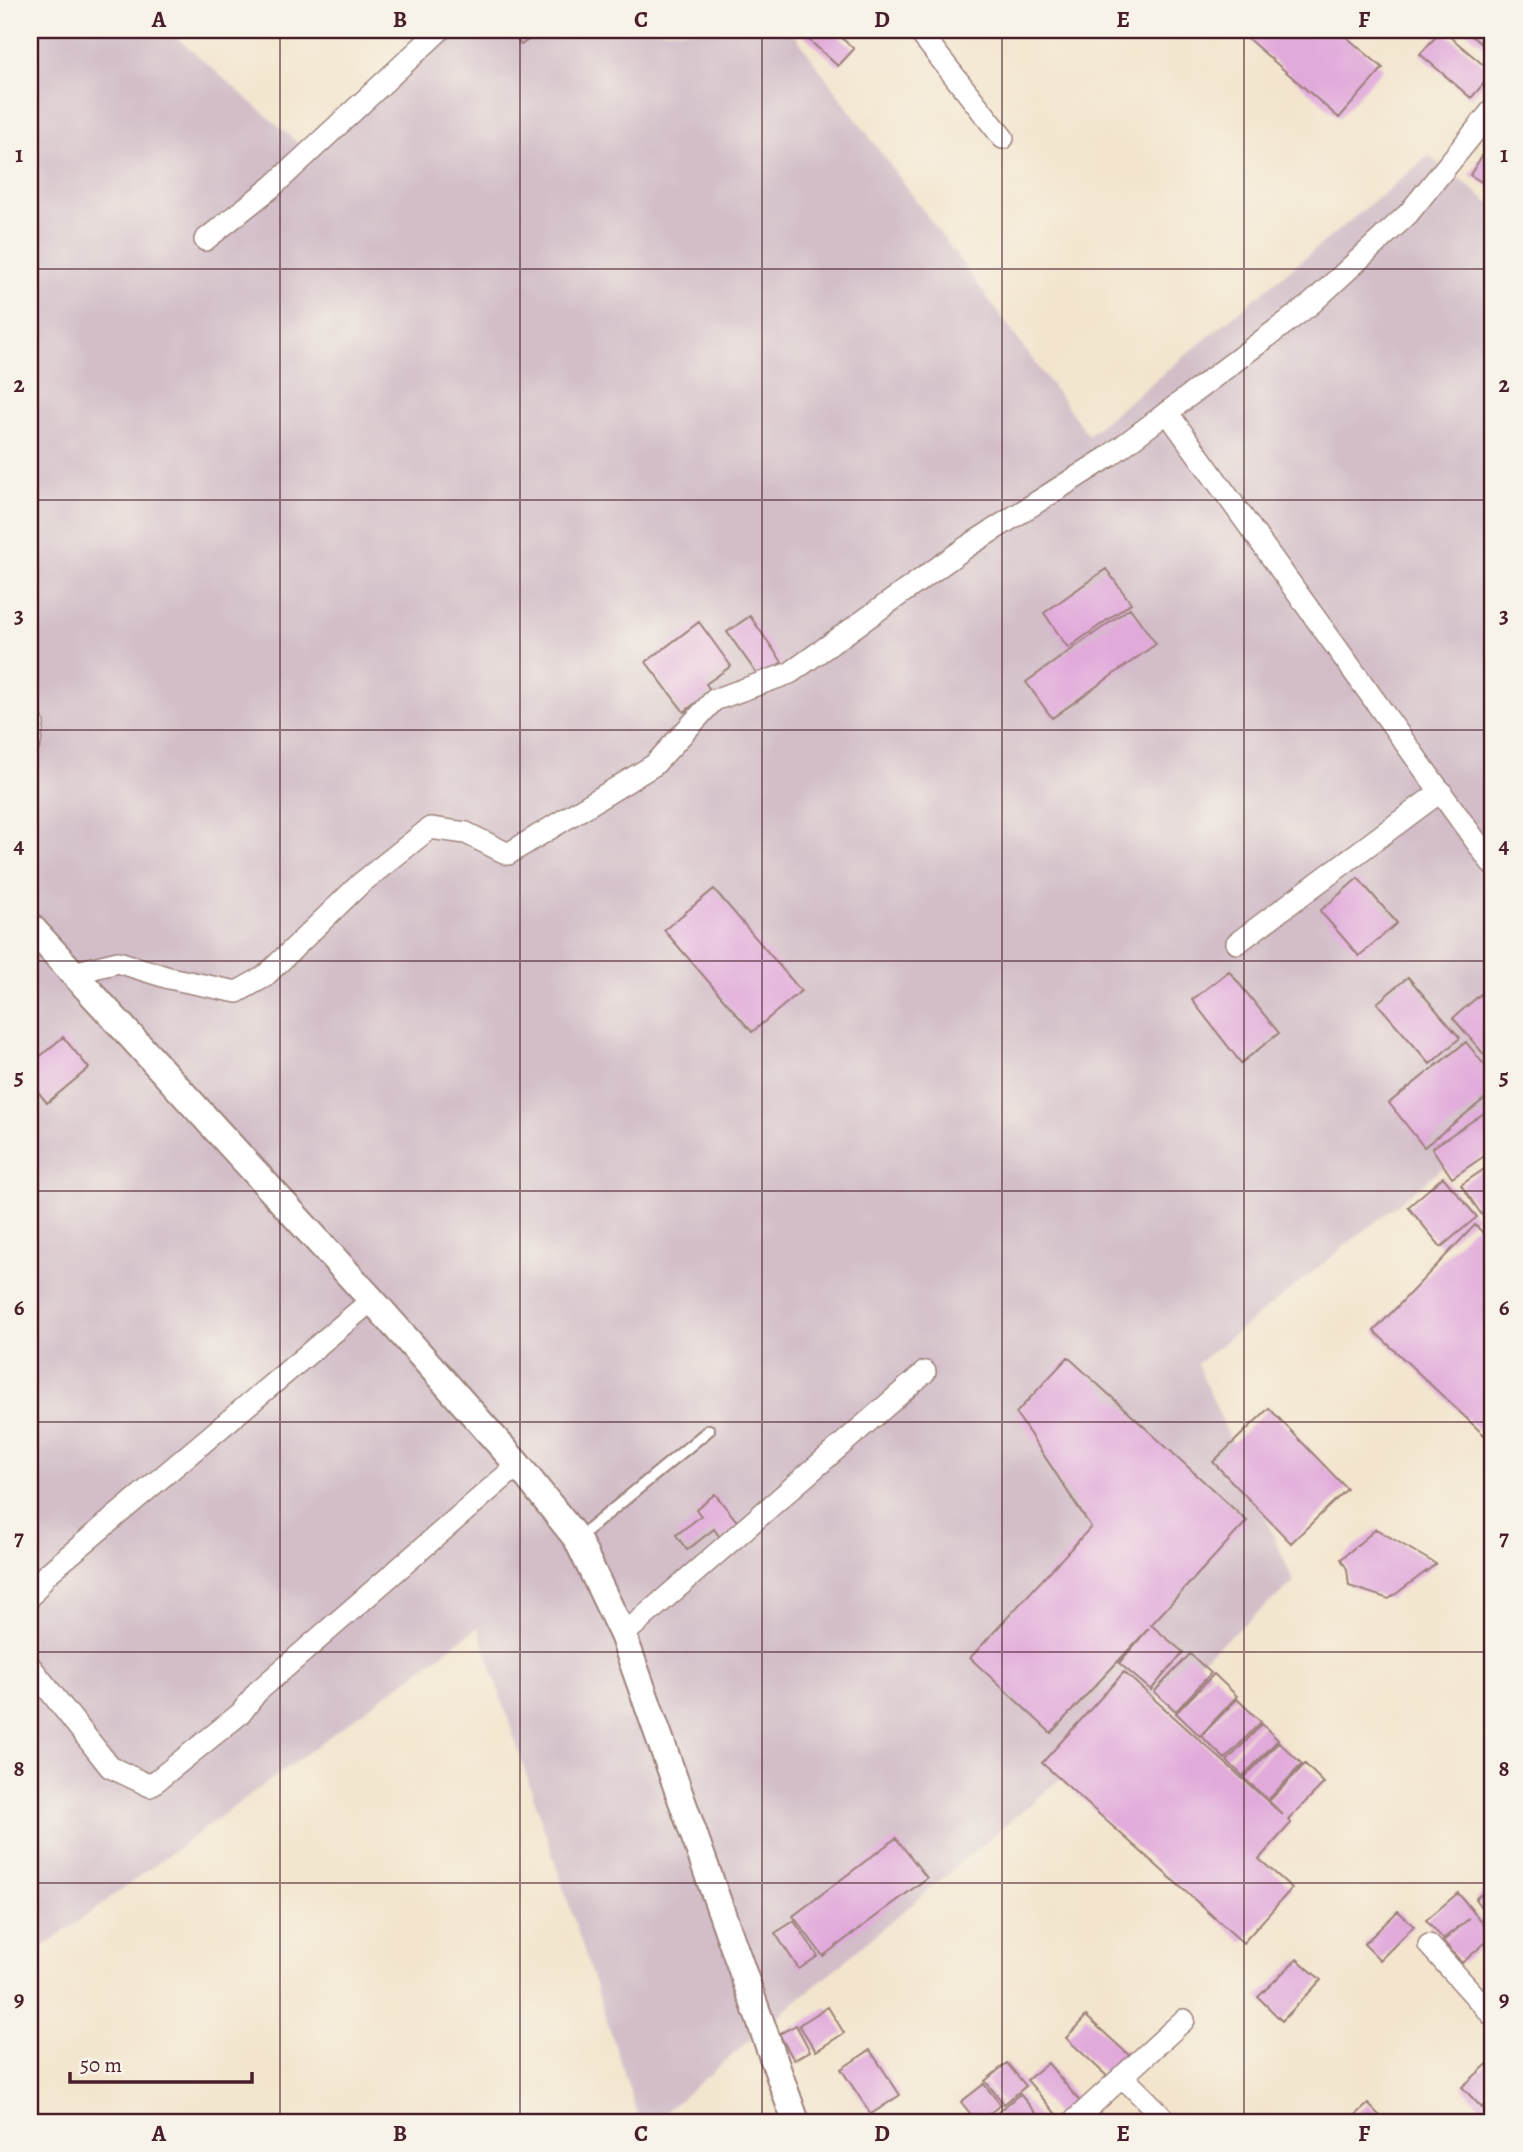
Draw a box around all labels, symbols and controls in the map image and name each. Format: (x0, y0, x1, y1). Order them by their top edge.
text: A (151, 4, 167, 35)
text: B (393, 4, 407, 35)
text: C (634, 4, 648, 35)
text: D (874, 4, 890, 35)
text: E (1116, 4, 1130, 35)
text: F (1358, 4, 1371, 35)
text: 1 (15, 139, 23, 170)
text: 1 (1500, 139, 1508, 170)
text: 2 (13, 369, 25, 400)
text: 2 (1498, 369, 1510, 400)
text: 3 (14, 600, 24, 631)
text: 3 (1499, 600, 1509, 631)
text: 4 (14, 830, 25, 861)
text: 4 (1499, 830, 1510, 861)
text: 5 (14, 1061, 24, 1092)
text: 5 (1499, 1061, 1509, 1092)
text: 6 (14, 1292, 25, 1323)
text: 6 (1499, 1292, 1510, 1323)
text: 7 (14, 1522, 24, 1553)
text: 7 (1499, 1522, 1509, 1553)
text: 8 (13, 1753, 25, 1784)
text: 8 (1498, 1753, 1510, 1784)
text: 9 (14, 1983, 24, 2014)
text: 9 (1499, 1983, 1509, 2014)
scale bar (70, 2040, 252, 2084)
text: 50 m (80, 2051, 122, 2079)
text: A (151, 2118, 167, 2149)
text: B (393, 2118, 407, 2149)
text: C (634, 2118, 648, 2149)
text: D (874, 2118, 890, 2149)
text: E (1116, 2118, 1130, 2149)
text: F (1358, 2118, 1371, 2149)

